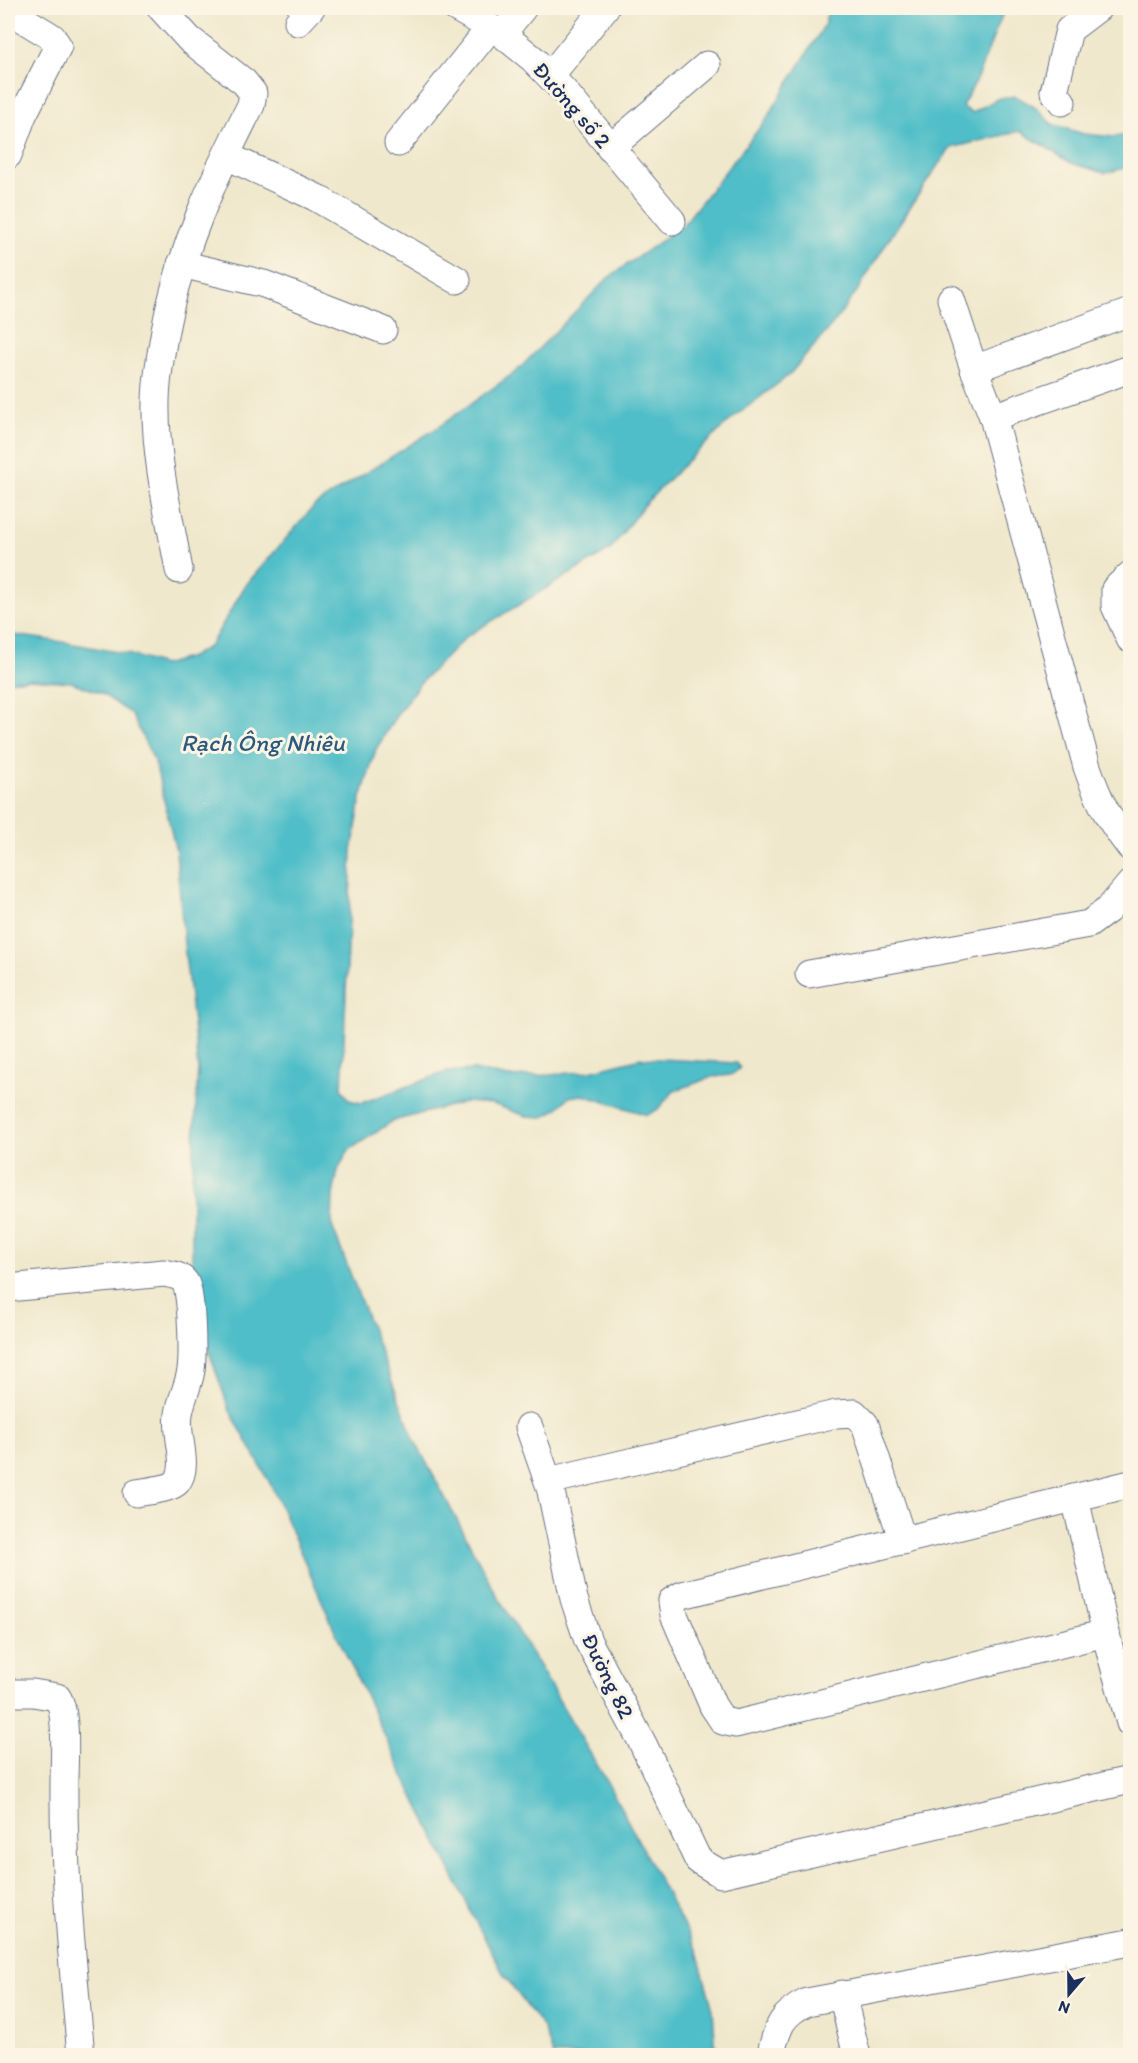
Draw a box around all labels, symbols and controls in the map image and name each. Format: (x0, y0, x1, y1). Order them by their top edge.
street label: Đường số 2 (527, 56, 617, 154)
water label: Rạch Ông Nhiêu (181, 728, 346, 757)
street label: Đường 82 (576, 1629, 640, 1723)
north arrow (1039, 1964, 1099, 2024)
text: N (1056, 1997, 1072, 2018)

